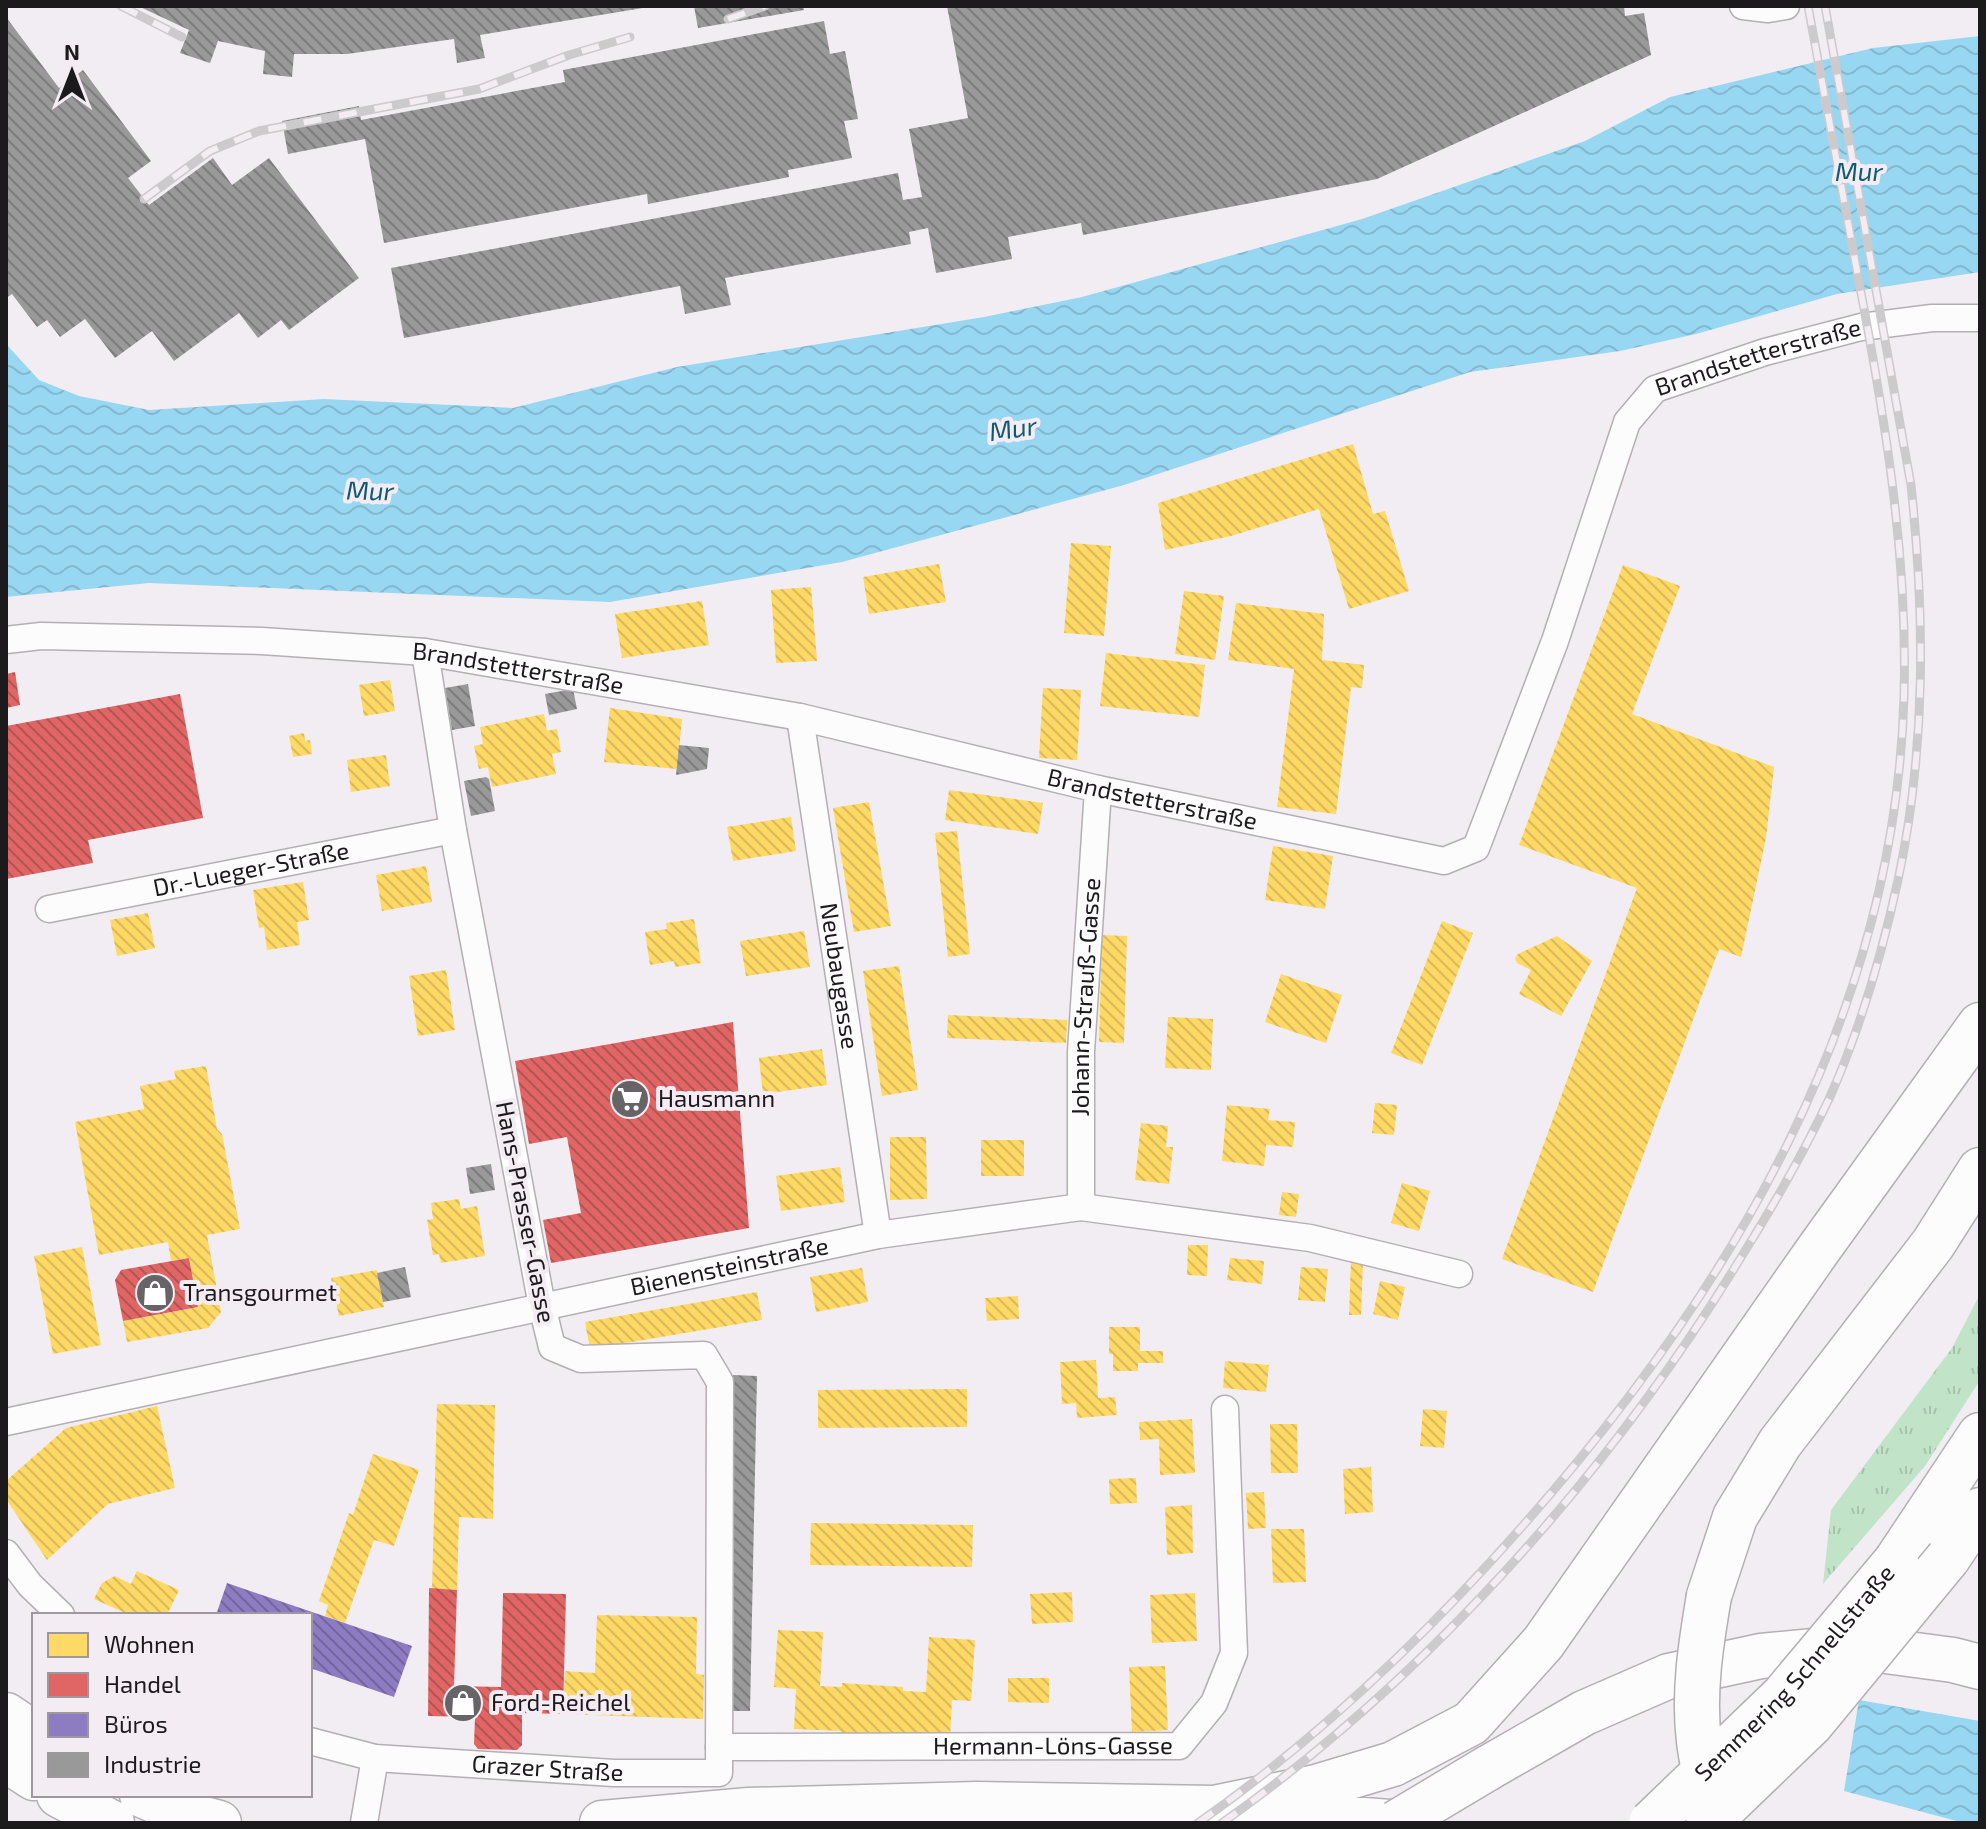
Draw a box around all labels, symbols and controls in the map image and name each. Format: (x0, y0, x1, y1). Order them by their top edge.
north arrow (32, 32, 112, 112)
text: N (64, 38, 80, 64)
water label: Mur (1835, 155, 1884, 186)
street label: Brandstetterstraße (1651, 312, 1864, 401)
water label: Mur (987, 409, 1039, 446)
water label: Mur (346, 474, 395, 505)
street label: Brandstetterstraße (412, 635, 626, 699)
street label: Brandstetterstraße (1045, 761, 1260, 835)
street label: Dr.-Lueger-Straße (150, 835, 351, 901)
street label: Johann-Strauß-Gasse (1065, 877, 1105, 1116)
street label: Neubaugasse (815, 901, 866, 1051)
supermarket icon: Hausmann (609, 1078, 651, 1120)
place label: Hausmann (658, 1083, 775, 1112)
street label: Hans-Prasser-Gasse (491, 1098, 562, 1325)
street label: Bienensteinstraße (627, 1230, 831, 1301)
shop icon: Transgourmet (134, 1272, 176, 1314)
place label: Transgourmet (183, 1277, 337, 1306)
street label: Semmering Schnellstraße (1688, 1558, 1900, 1786)
legend (32, 1613, 312, 1797)
text: Wohnen (104, 1629, 195, 1658)
text: Handel (104, 1669, 181, 1698)
shop icon: Ford-Reichel (442, 1682, 484, 1724)
place label: Ford-Reichel (491, 1687, 630, 1716)
text: Büros (104, 1709, 168, 1738)
street label: Hermann-Löns-Gasse (933, 1730, 1173, 1760)
street label: Grazer Straße (471, 1748, 623, 1786)
text: Industrie (104, 1749, 201, 1778)

